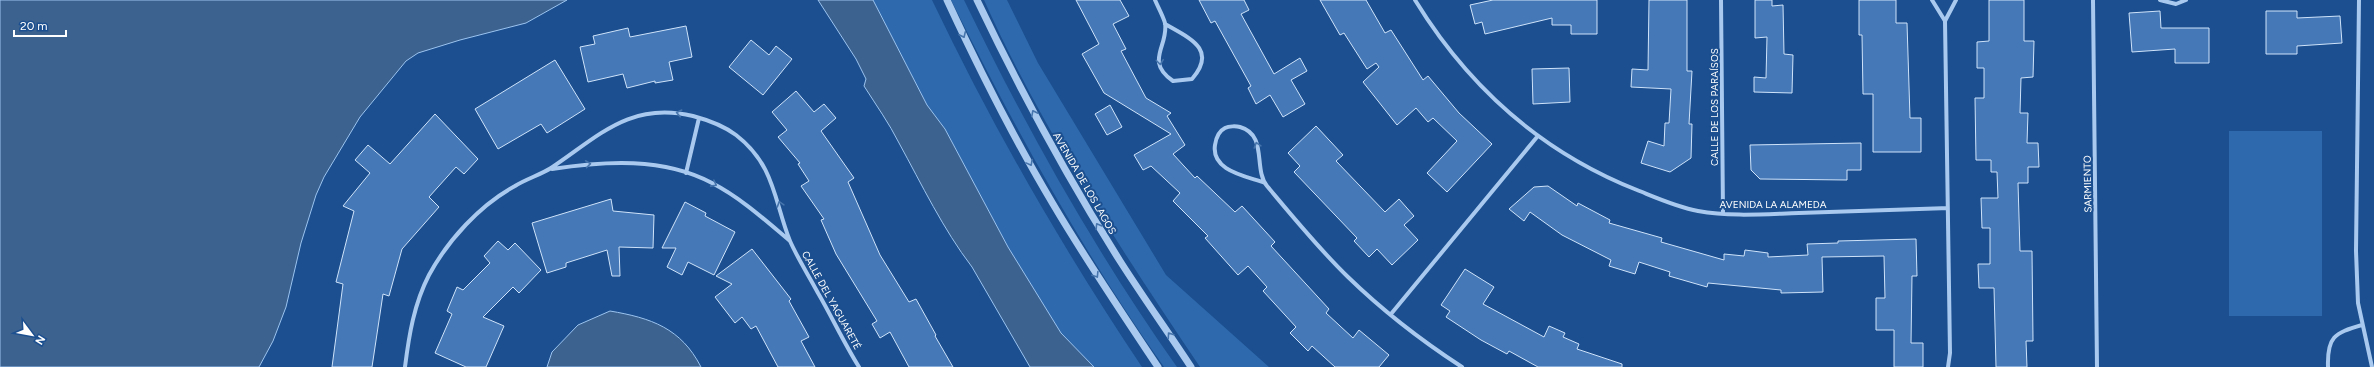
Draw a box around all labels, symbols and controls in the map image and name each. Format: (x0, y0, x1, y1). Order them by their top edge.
scale bar (14, 12, 66, 38)
text: 20 m (20, 19, 48, 33)
one-way arrow (958, 31, 966, 39)
street label: CALLE DE LOS PARAÍSOS (1708, 48, 1721, 166)
one-way arrow (1155, 59, 1164, 66)
one-way arrow (676, 110, 683, 118)
one-way arrow (1031, 110, 1039, 117)
street label: AVENIDA DE LOS LAGOS (1050, 130, 1119, 237)
one-way arrow (1253, 142, 1262, 149)
street label: SARMIENTO (2080, 155, 2094, 213)
one-way arrow (585, 159, 591, 168)
one-way arrow (1026, 159, 1033, 166)
one-way arrow (710, 180, 718, 187)
street label: AVENIDA LA ALAMEDA (1720, 198, 1827, 211)
one-way arrow (776, 200, 785, 207)
one-way arrow (1096, 223, 1103, 230)
street label: CALLE DEL YAGUARETÉ (799, 249, 864, 352)
one-way arrow (1092, 271, 1099, 278)
north arrow (12, 315, 52, 355)
one-way arrow (1167, 332, 1175, 339)
text: N (32, 333, 48, 347)

